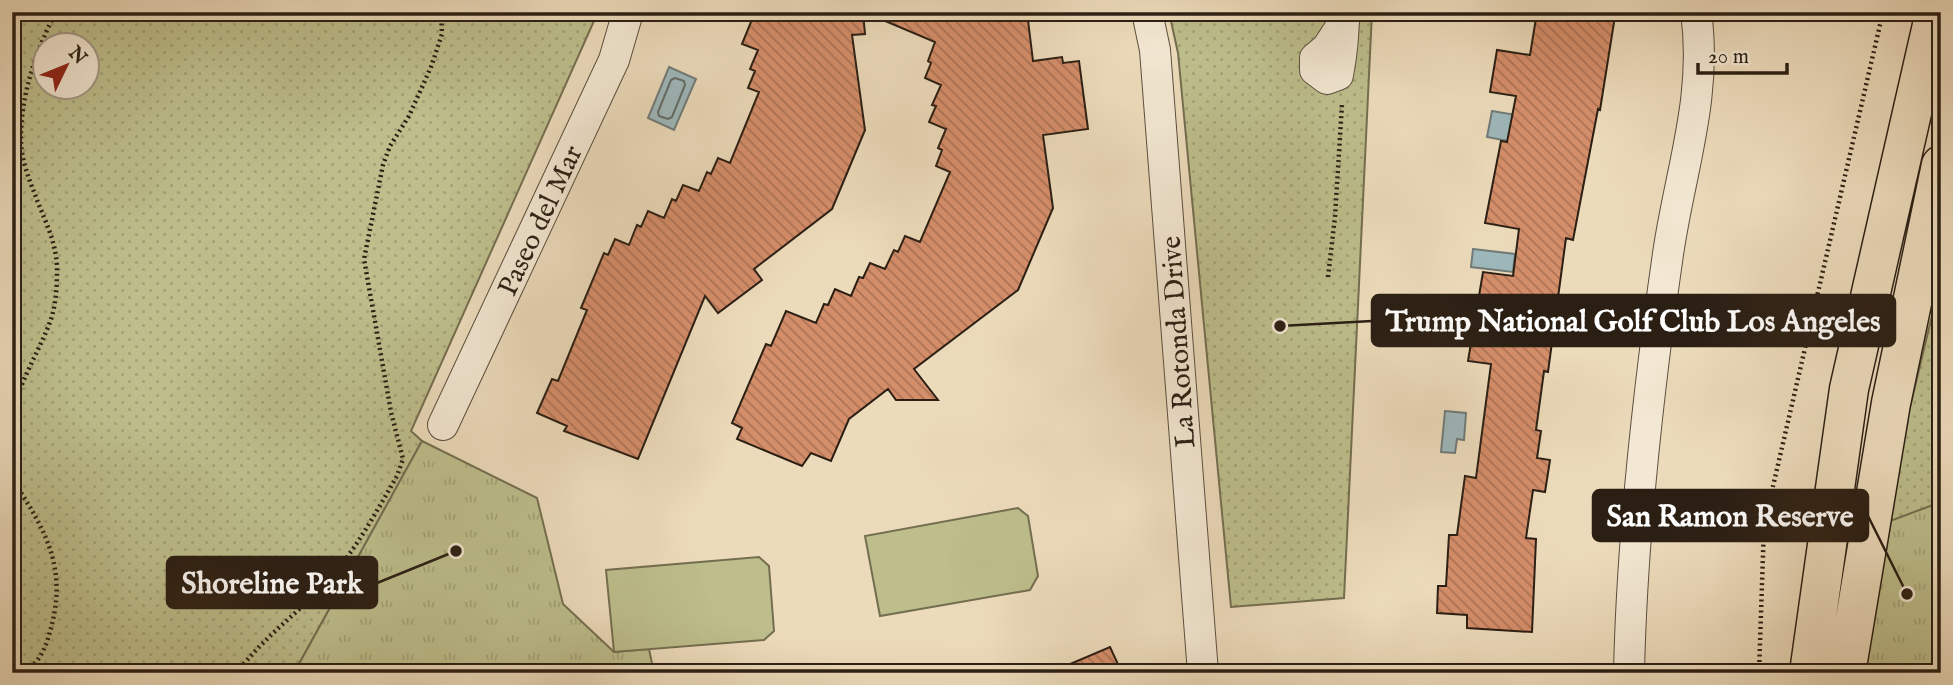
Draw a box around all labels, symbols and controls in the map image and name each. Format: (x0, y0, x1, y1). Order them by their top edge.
north arrow (32, 32, 102, 102)
scale bar (1698, 32, 1787, 76)
text: N (62, 41, 92, 70)
text: 20 m (1708, 44, 1749, 71)
street label: Paseo del Mar (491, 140, 591, 302)
street label: La Rotonda Drive (1155, 235, 1204, 449)
callout: Trump National Golf Club Los Angeles (1372, 295, 1895, 346)
text: Trump National Golf Club Los Angeles (1385, 304, 1880, 342)
callout: San Ramon Reserve (1593, 490, 1868, 541)
text: San Ramon Reserve (1607, 499, 1854, 537)
callout: Shoreline Park (167, 557, 377, 608)
text: Shoreline Park (181, 566, 364, 604)

